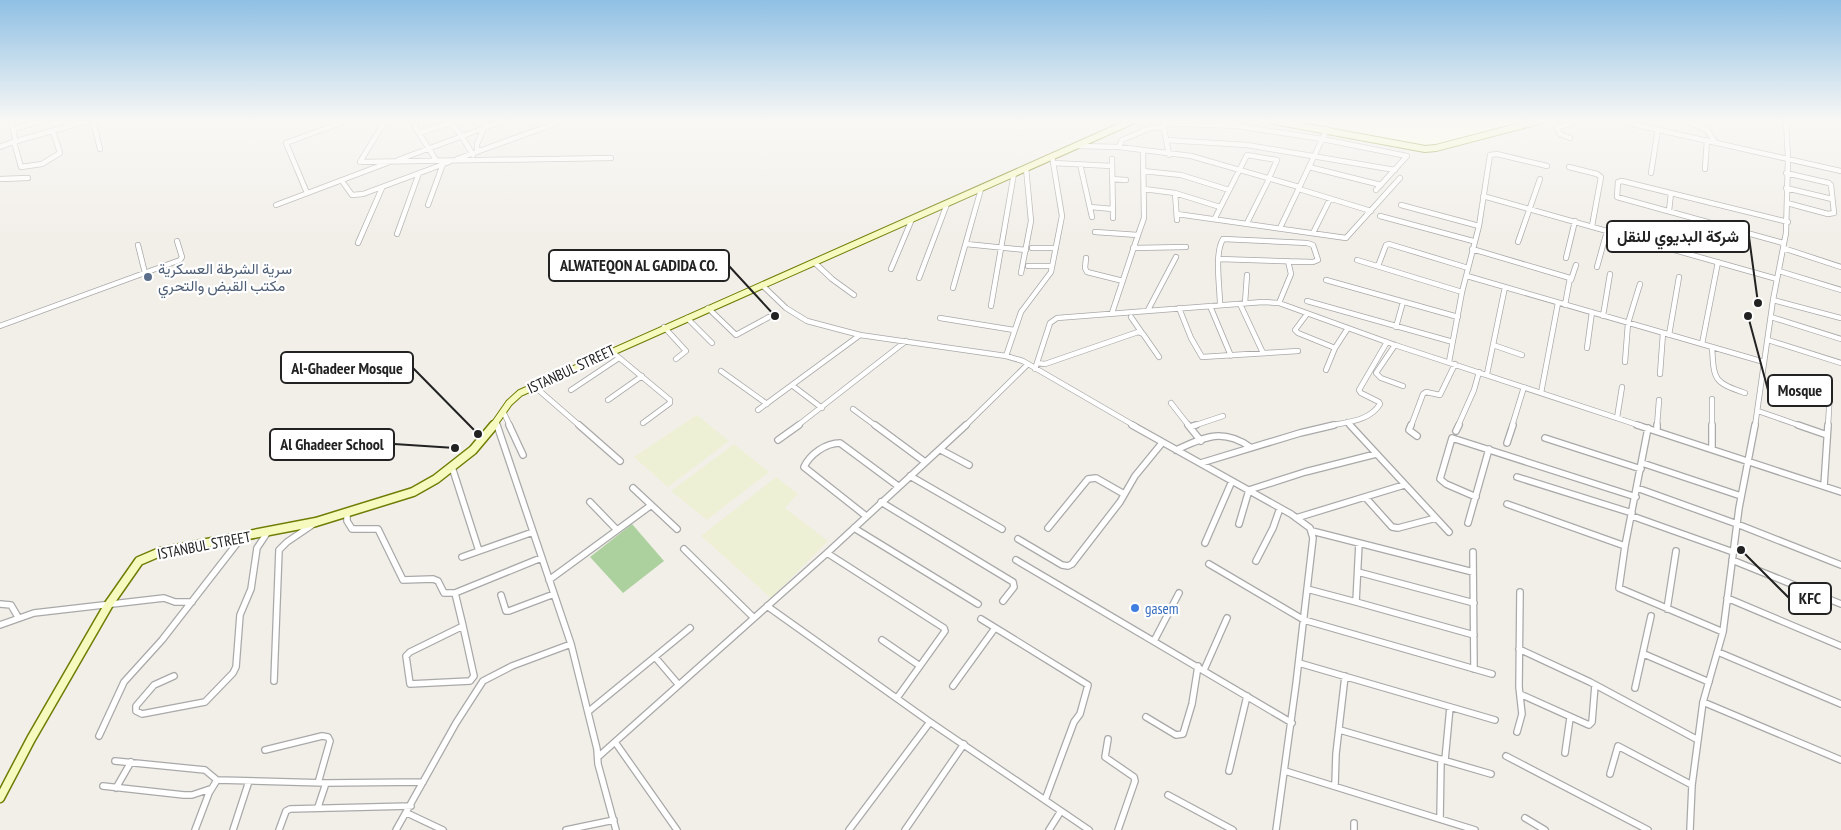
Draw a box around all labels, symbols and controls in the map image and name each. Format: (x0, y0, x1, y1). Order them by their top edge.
callout: شركة البديوي للنقل (1607, 221, 1749, 252)
text: شركة البديوي للنقل (1617, 226, 1739, 250)
callout: ALWATEQON AL GADIDA CO. (549, 250, 729, 281)
text: ALWATEQON AL GADIDA CO. (559, 255, 718, 275)
place label: سرية الشرطة العسكرية مكتب القبض والتحري (158, 259, 292, 299)
marker: سرية الشرطة العسكرية مكتب القبض والتحري (142, 271, 154, 283)
street label: ISTANBUL STREET (524, 340, 618, 398)
callout: Al-Ghadeer Mosque (281, 352, 413, 383)
text: Al-Ghadeer Mosque (290, 358, 403, 378)
callout: Mosque (1768, 375, 1832, 406)
text: Mosque (1778, 380, 1822, 400)
callout: Al Ghadeer School (270, 429, 394, 460)
text: Al Ghadeer School (279, 434, 384, 454)
street label: ISTANBUL STREET (156, 527, 253, 563)
callout: KFC (1789, 583, 1831, 614)
text: KFC (1799, 588, 1822, 608)
place label: gasem (1145, 599, 1179, 618)
marker: gasem (1129, 602, 1141, 614)

